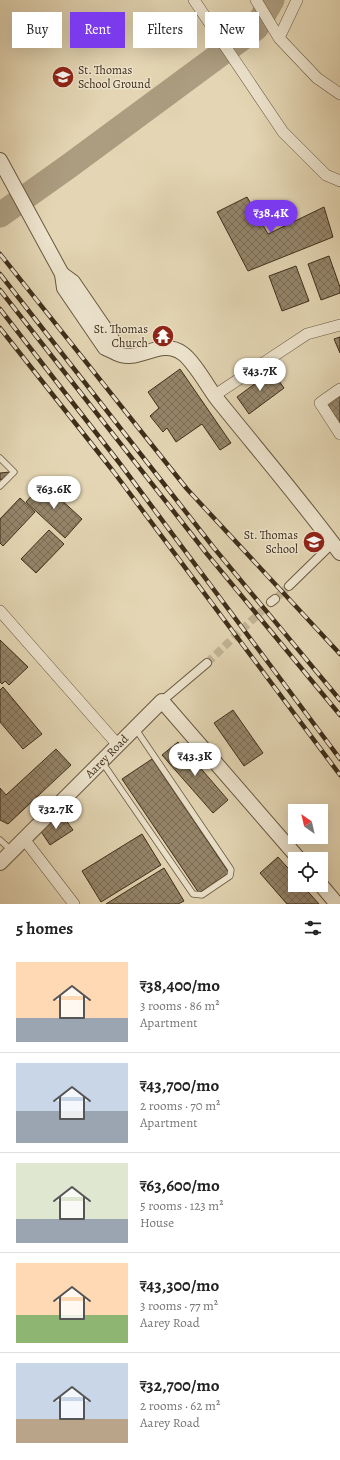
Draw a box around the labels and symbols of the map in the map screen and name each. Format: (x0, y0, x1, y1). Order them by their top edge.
place label: St. Thomas School Ground (78, 62, 151, 92)
school or university icon: St. Thomas School Ground (50, 64, 76, 90)
pin: ₹38.4K (238, 200, 304, 234)
place label: St. Thomas Church (94, 321, 149, 351)
temple icon: St. Thomas Church (150, 323, 176, 349)
pin: ₹43.7K (227, 358, 293, 392)
pin: ₹63.6K (21, 476, 87, 510)
place label: St. Thomas School (244, 527, 298, 557)
school or university icon: St. Thomas School (301, 529, 327, 555)
street label: Aarey Road (81, 731, 132, 782)
pin: ₹43.3K (162, 743, 228, 777)
pin: ₹32.7K (23, 796, 89, 830)
north arrow (288, 804, 328, 844)

